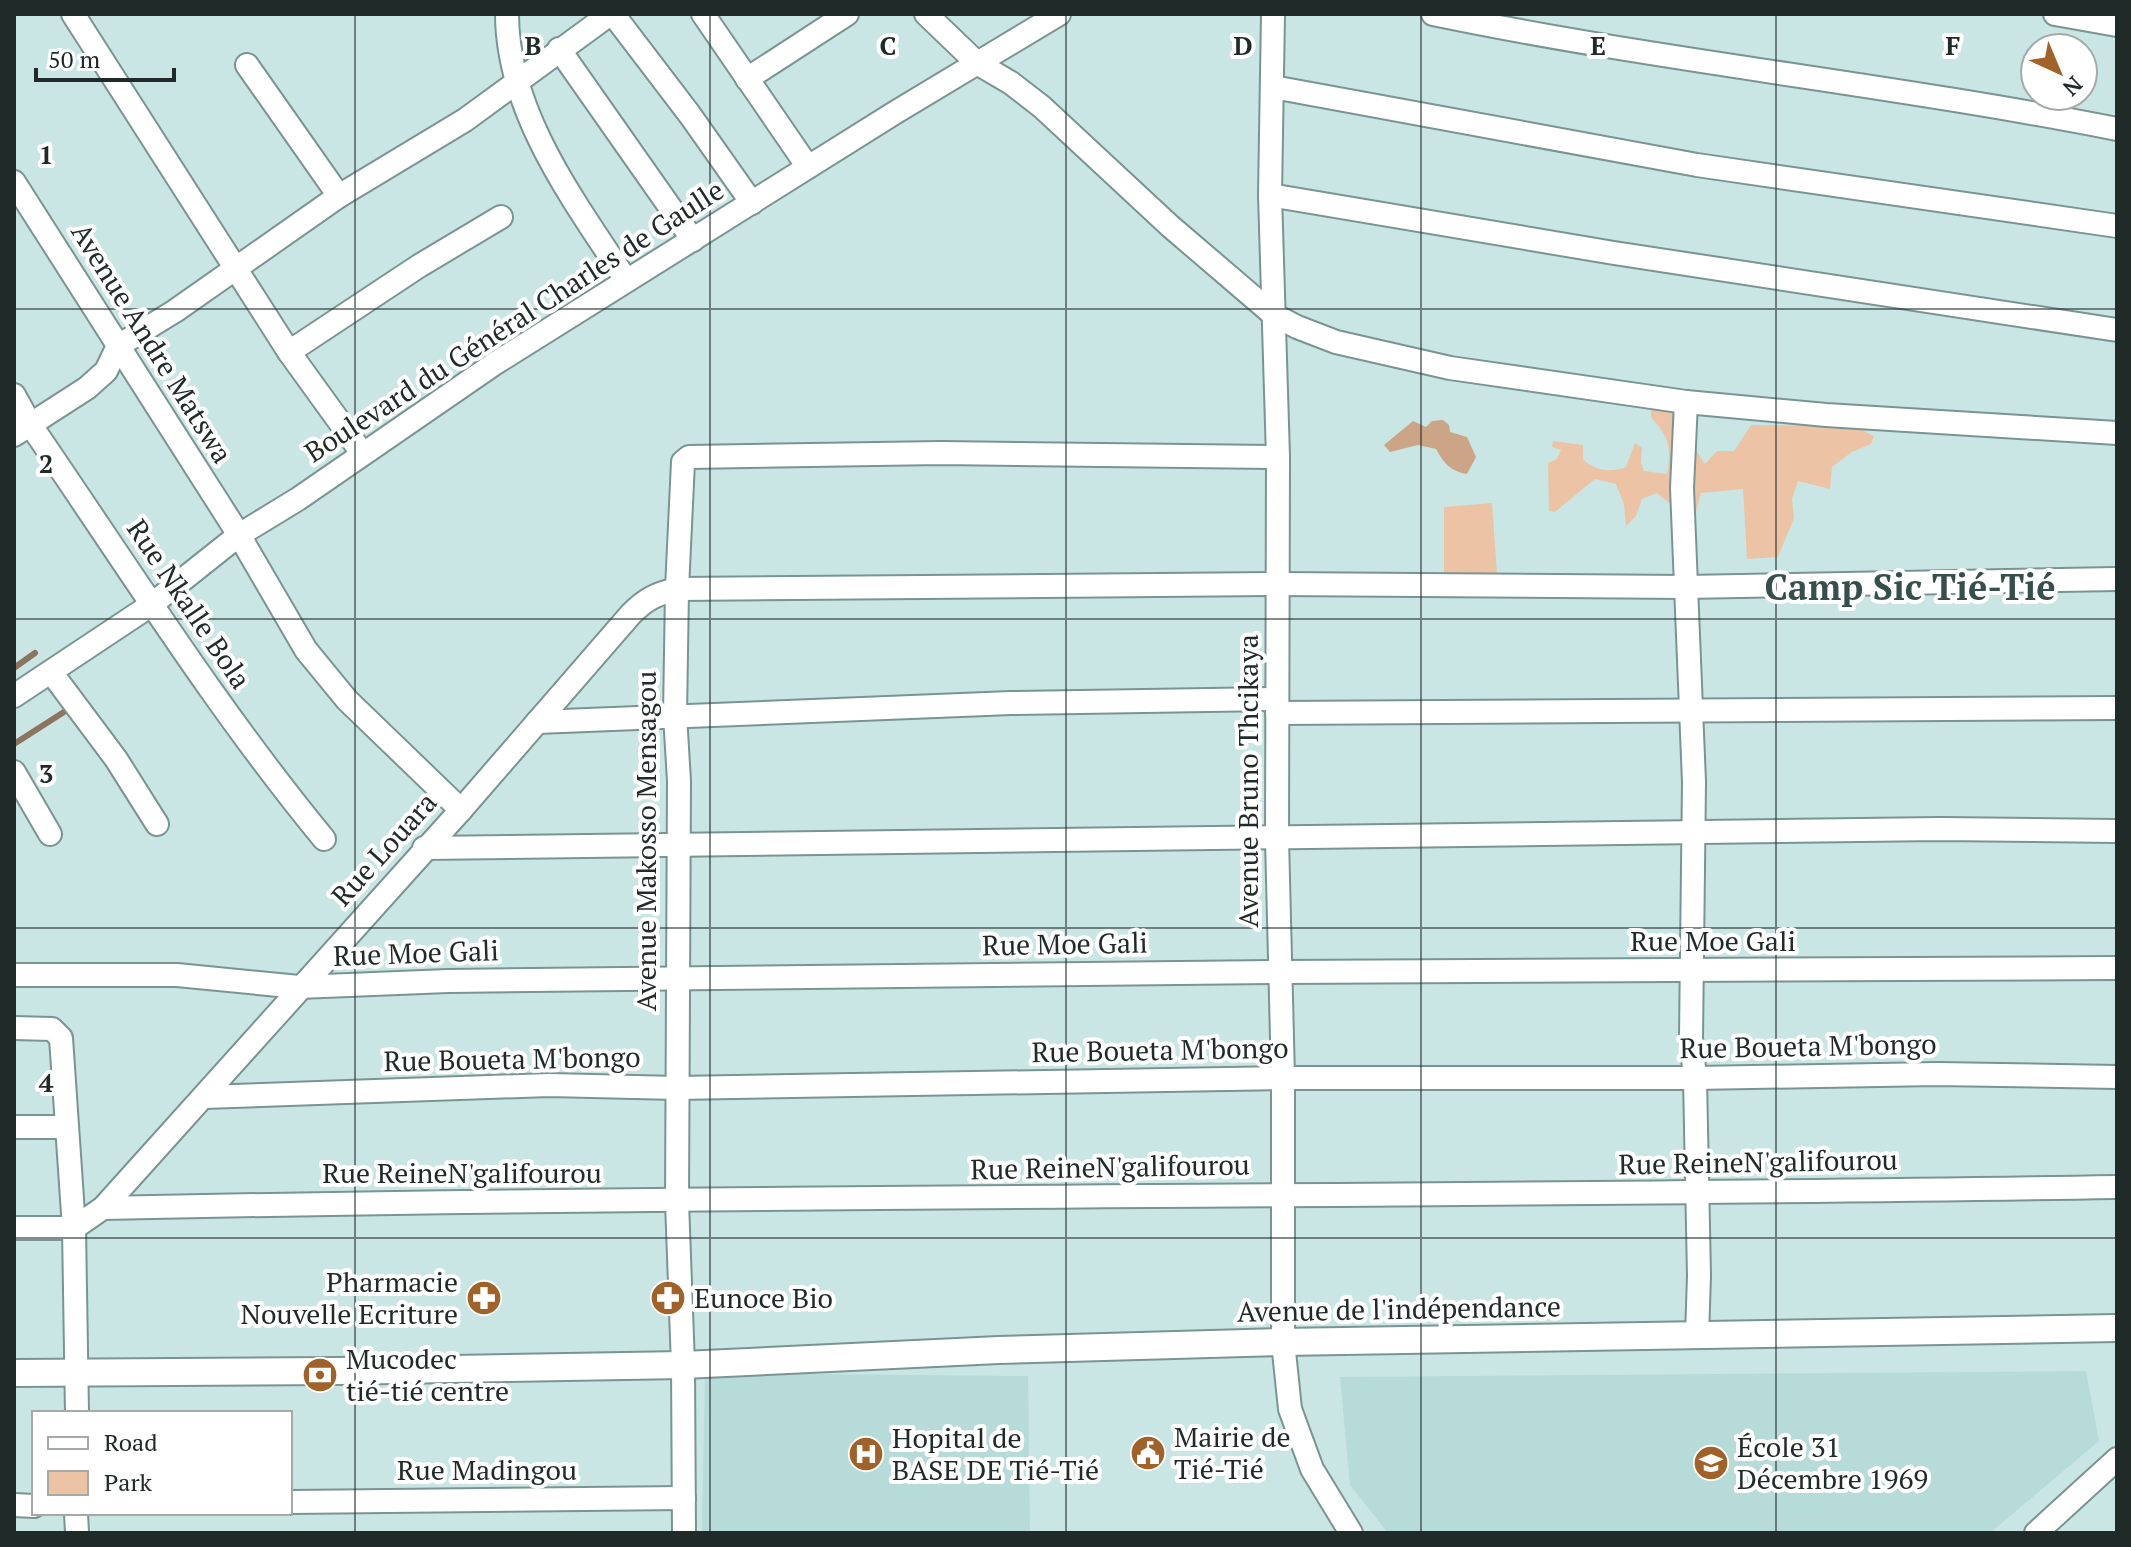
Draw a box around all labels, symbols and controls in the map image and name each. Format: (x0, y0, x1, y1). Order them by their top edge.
text: B (525, 28, 541, 62)
text: C (880, 28, 896, 62)
text: D (1233, 28, 1253, 62)
text: E (1590, 28, 1606, 62)
text: F (1946, 28, 1961, 62)
scale bar (36, 32, 174, 82)
north arrow (2019, 32, 2099, 112)
text: 50 m (48, 43, 100, 75)
text: N (2057, 71, 2089, 103)
text: 1 (39, 137, 53, 171)
street label: Boulevard du Général Charles de Gaulle (297, 171, 730, 470)
street label: Avenue Andre Matswa (64, 216, 241, 470)
text: 2 (39, 446, 53, 480)
street label: Rue Nkalle Bola (119, 512, 260, 696)
district label: Camp Sic Tié-Tié (1764, 563, 2056, 610)
street label: Avenue Bruno Thcikaya (1229, 634, 1266, 928)
street label: Avenue Makosso Mensagou (627, 671, 664, 1011)
text: 3 (39, 756, 53, 790)
street label: Rue Louara (323, 784, 444, 913)
street label: Rue Moe Gali (1630, 922, 1796, 959)
street label: Rue Moe Gali (982, 924, 1148, 963)
street label: Rue Moe Gali (333, 931, 499, 974)
street label: Rue Boueta M'bongo (1679, 1025, 1937, 1066)
street label: Rue Boueta M'bongo (1031, 1029, 1289, 1070)
street label: Rue Boueta M'bongo (383, 1038, 641, 1079)
text: 4 (39, 1065, 54, 1099)
street label: Rue ReineN'galifourou (1618, 1141, 1898, 1182)
street label: Rue ReineN'galifourou (970, 1146, 1250, 1187)
street label: Rue ReineN'galifourou (322, 1154, 602, 1191)
place label: Pharmacie Nouvelle Ecriture (241, 1263, 458, 1332)
pharmacy icon: Pharmacie Nouvelle Ecriture (465, 1279, 503, 1317)
pharmacy icon: Eunoce Bio (649, 1279, 687, 1317)
place label: Eunoce Bio (694, 1279, 833, 1316)
street label: Avenue de l'indépendance (1237, 1287, 1561, 1330)
place label: Mucodec tié-tié centre (346, 1340, 509, 1409)
bank icon: Mucodec tié-tié centre (301, 1356, 339, 1394)
legend (32, 1411, 292, 1515)
place label: Mairie de Tié-Tié (1174, 1418, 1291, 1487)
place label: Hopital de BASE DE Tié-Tié (892, 1419, 1099, 1488)
text: Road (104, 1426, 158, 1458)
place label: École 31 Décembre 1969 (1737, 1428, 1928, 1497)
public building icon: Mairie de Tié-Tié (1129, 1434, 1167, 1472)
hospital icon: Hopital de BASE DE Tié-Tié (847, 1435, 885, 1473)
school or university icon: École 31 Décembre 1969 (1692, 1444, 1730, 1482)
street label: Rue Madingou (397, 1451, 577, 1488)
text: Park (104, 1466, 153, 1498)

